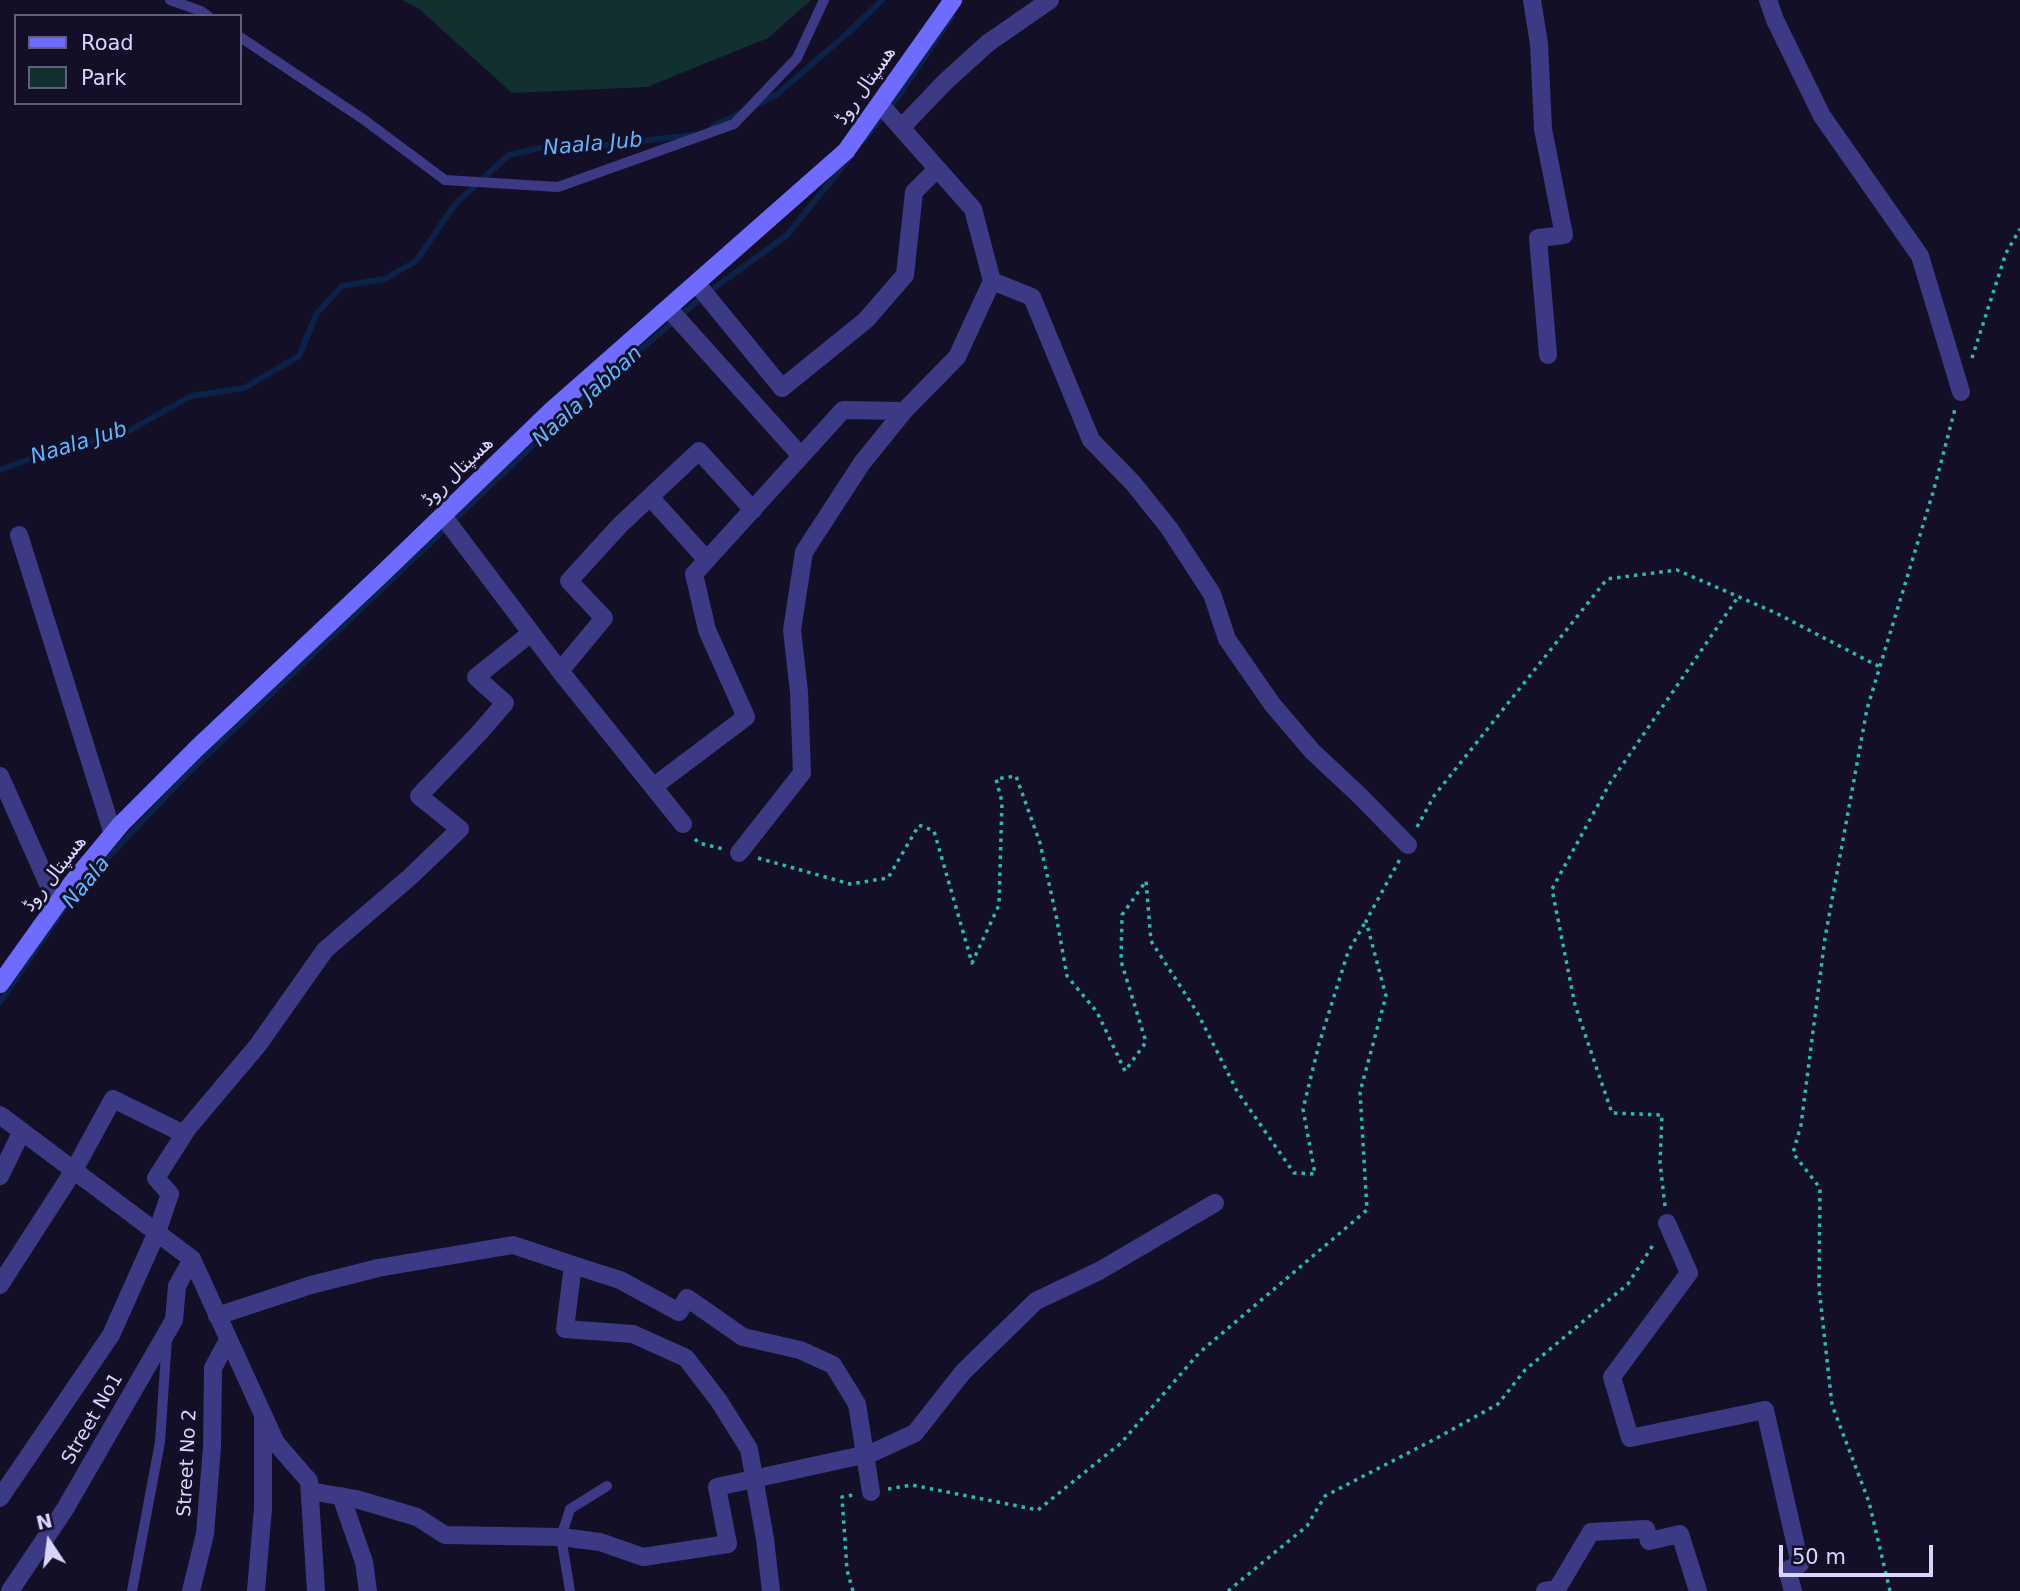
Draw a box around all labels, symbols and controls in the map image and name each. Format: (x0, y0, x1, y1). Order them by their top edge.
legend (14, 14, 242, 105)
text: Road (81, 31, 134, 55)
street label: ھسپتال روڈ (831, 42, 901, 130)
text: Park (81, 66, 126, 90)
water label: Naala Jub (542, 128, 644, 162)
water label: Naala Jabban (528, 341, 648, 453)
water label: Naala Jub (28, 417, 130, 471)
street label: ھسپتال روڈ (417, 432, 499, 512)
street label: ھسپتال روڈ (18, 831, 92, 917)
water label: Naala (58, 852, 116, 914)
street label: Street No1 (58, 1369, 128, 1469)
street label: Street No 2 (174, 1409, 202, 1517)
north arrow (14, 1507, 84, 1577)
text: N (34, 1509, 54, 1534)
scale bar (1782, 1532, 1936, 1576)
text: 50 m (1792, 1545, 1846, 1569)

